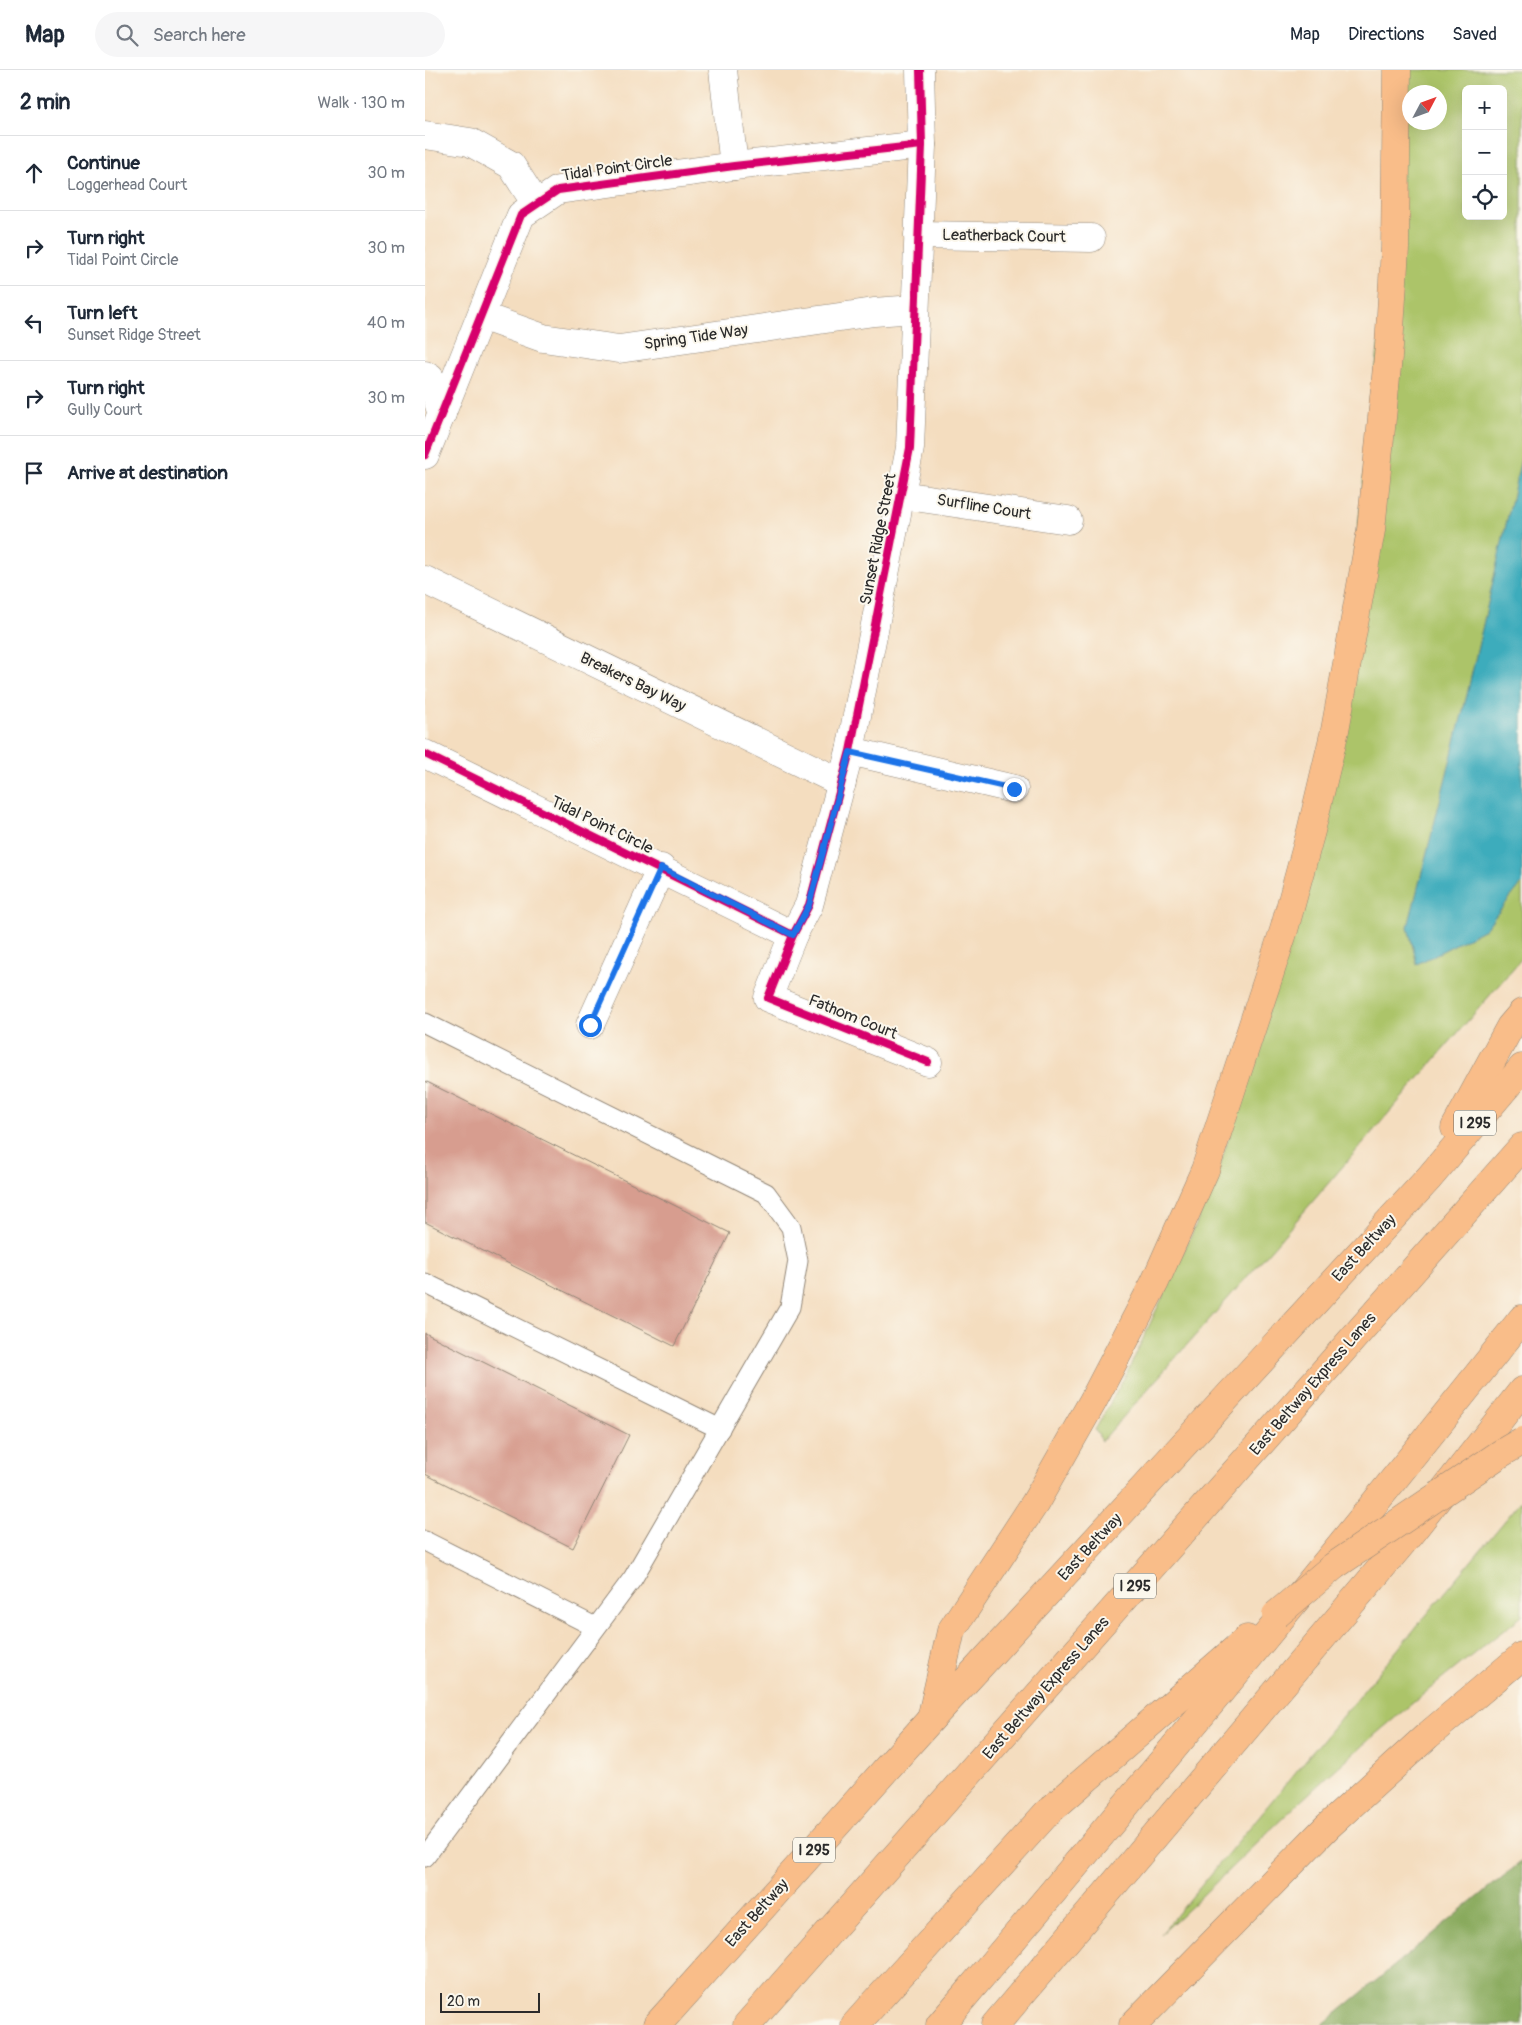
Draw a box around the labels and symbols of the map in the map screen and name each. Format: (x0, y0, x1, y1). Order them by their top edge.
north arrow (1402, 85, 1447, 130)
street label: Tidal Point Circle (560, 150, 674, 186)
street label: Leatherback Court (942, 225, 1067, 247)
street label: Spring Tide Way (643, 320, 749, 354)
street label: Sunset Ridge Street (855, 471, 901, 607)
street label: Surfline Court (935, 490, 1033, 524)
street label: Breakers Bay Way (577, 648, 689, 716)
route end (1003, 778, 1026, 801)
street label: Tidal Point Circle (548, 792, 657, 858)
street label: Fathom Court (806, 990, 901, 1044)
route start (579, 1014, 602, 1037)
road number: I 295 (1454, 1110, 1496, 1136)
street label: East Beltway (1328, 1210, 1400, 1286)
street label: East Beltway Express Lanes (1245, 1308, 1381, 1460)
street label: East Beltway (1054, 1509, 1126, 1585)
road number: I 295 (1114, 1574, 1156, 1598)
street label: East Beltway Express Lanes (978, 1612, 1114, 1764)
road number: I 295 (793, 1838, 835, 1862)
street label: East Beltway (721, 1875, 793, 1951)
scale bar (440, 1990, 540, 2013)

